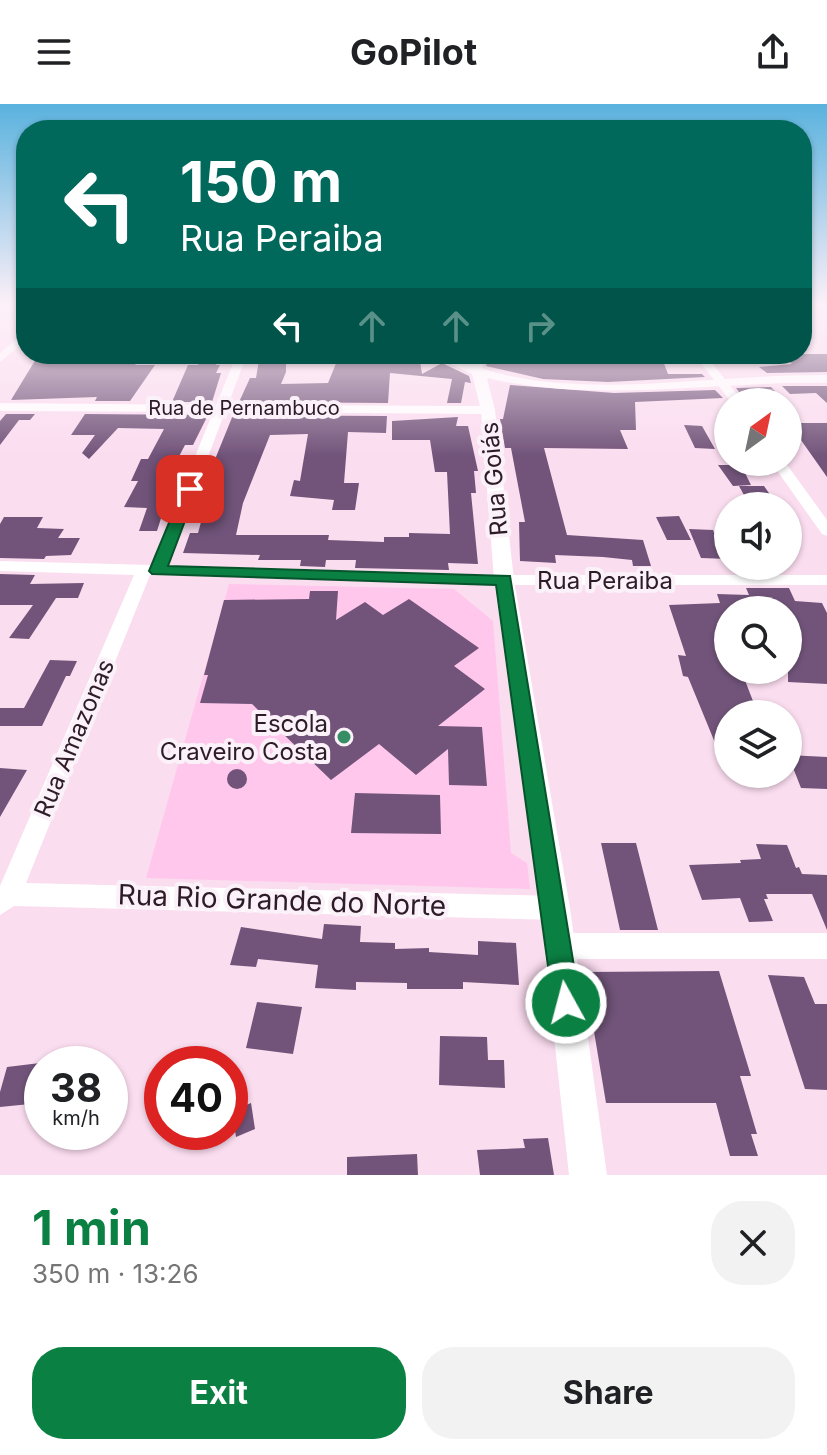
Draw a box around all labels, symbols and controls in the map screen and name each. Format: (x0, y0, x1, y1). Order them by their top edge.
icon: menu (32, 30, 76, 74)
text: GoPilot (350, 30, 477, 74)
icon: share (751, 30, 795, 74)
text: 150 m (180, 148, 342, 216)
icon: left (48, 152, 152, 256)
text: Rua Peraiba (180, 216, 384, 260)
icon: left (266, 304, 310, 348)
icon: ahead (350, 304, 394, 348)
icon: ahead (434, 304, 478, 348)
icon: right (518, 304, 562, 348)
north arrow (714, 388, 802, 476)
map controls (714, 388, 802, 788)
street label: Rua de Pernambuco (148, 396, 340, 420)
street label: Rua Goiás (475, 421, 513, 537)
pin (156, 455, 224, 523)
icon: arrive (168, 467, 212, 511)
button: sound (714, 492, 802, 580)
street label: Rua Peraiba (537, 566, 673, 595)
button: search (714, 596, 802, 684)
street label: Rua Amazonas (28, 655, 120, 821)
button: layers (714, 700, 802, 788)
place label: Escola Craveiro Costa (160, 709, 328, 766)
marker: Escola Craveiro Costa (335, 728, 353, 746)
street label: Rua Rio Grande do Norte (117, 877, 447, 923)
position arrow (524, 961, 608, 1045)
speed limit sign: 40 (144, 1046, 248, 1150)
text: 38 (50, 1063, 102, 1112)
text: km/h (52, 1106, 100, 1130)
text: 1 min (32, 1198, 151, 1257)
button: close (711, 1201, 795, 1285)
text: 350 m · 13:26 (32, 1258, 199, 1289)
button: Exit (32, 1347, 406, 1439)
button: Share (422, 1347, 795, 1439)

